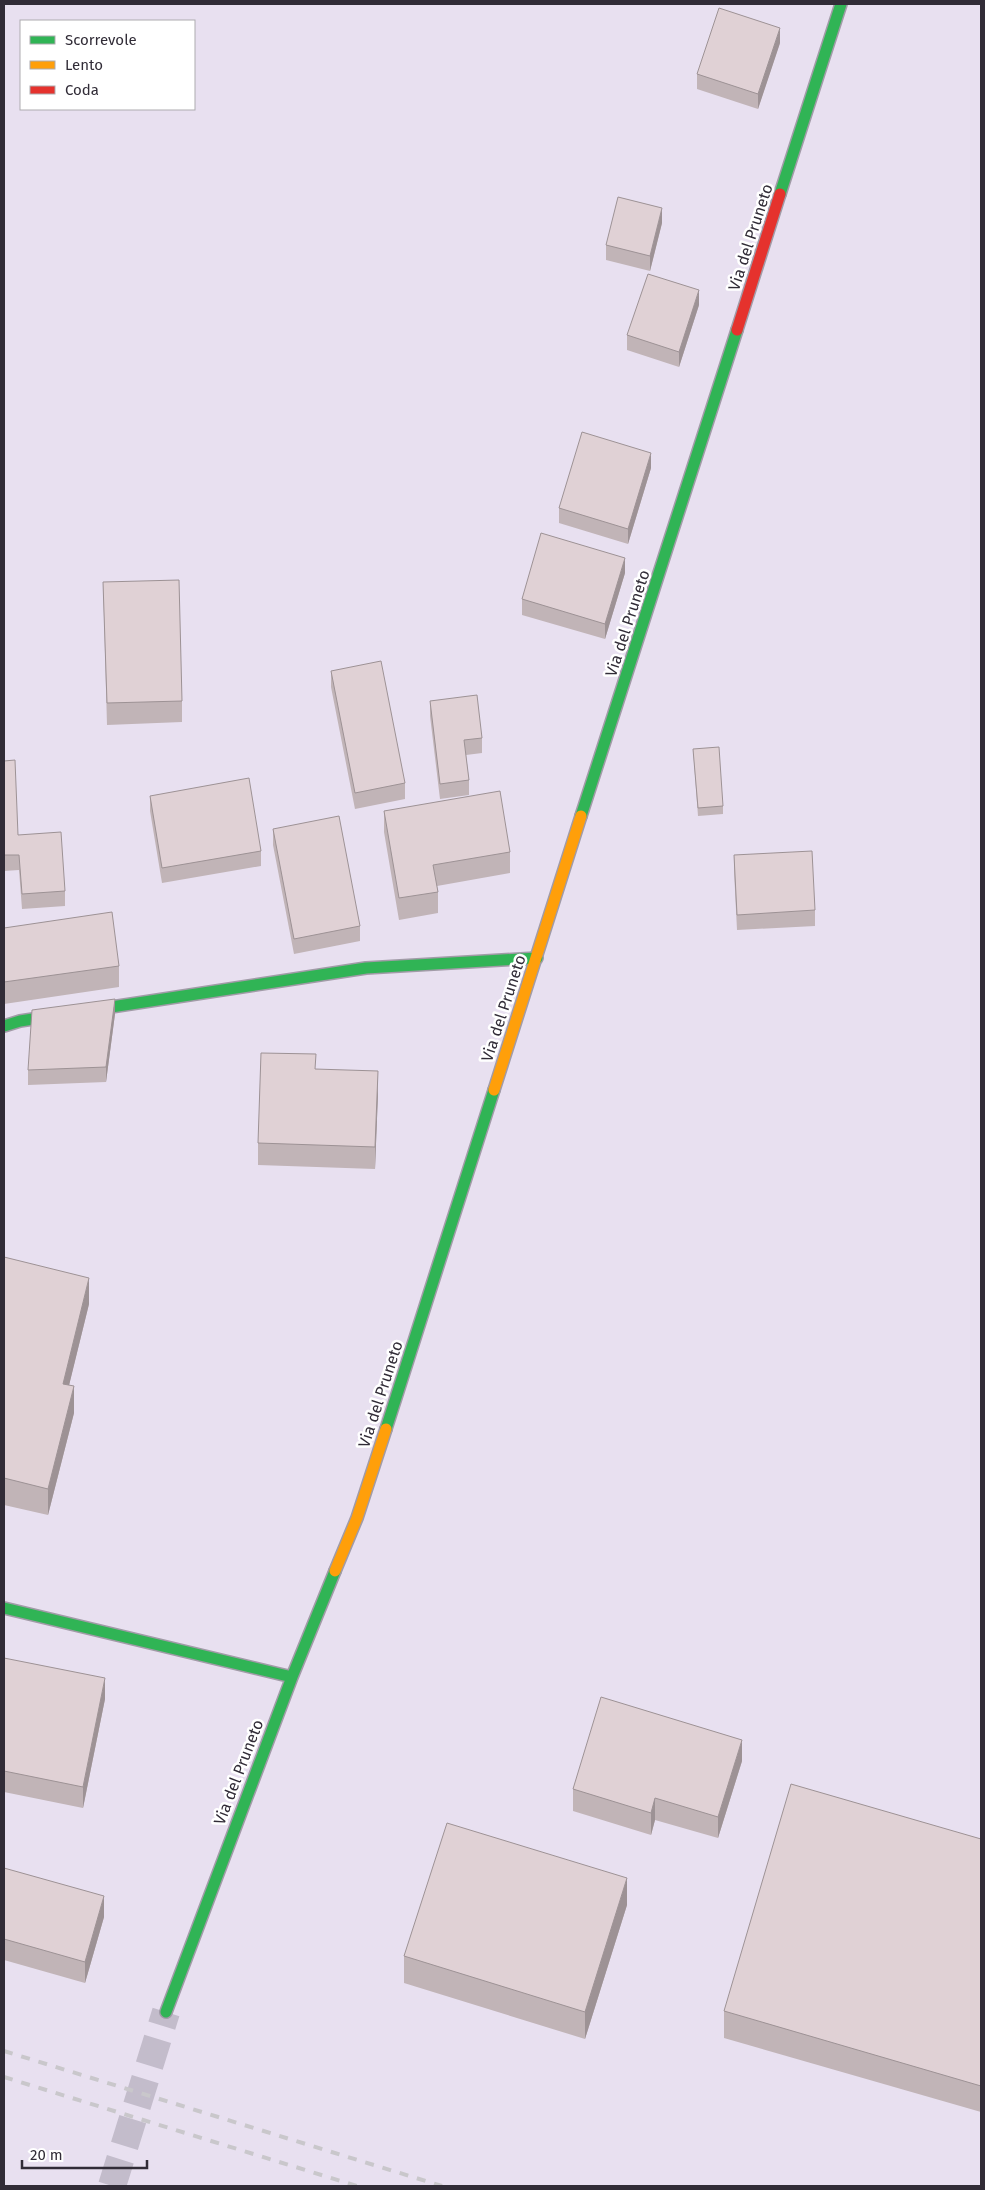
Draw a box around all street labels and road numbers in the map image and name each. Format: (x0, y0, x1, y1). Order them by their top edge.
street label: Via del Pruneto (724, 181, 777, 293)
street label: Via del Pruneto (601, 567, 654, 679)
street label: Via del Pruneto (477, 952, 530, 1064)
street label: Via del Pruneto (354, 1338, 407, 1450)
street label: Via del Pruneto (210, 1717, 267, 1827)

